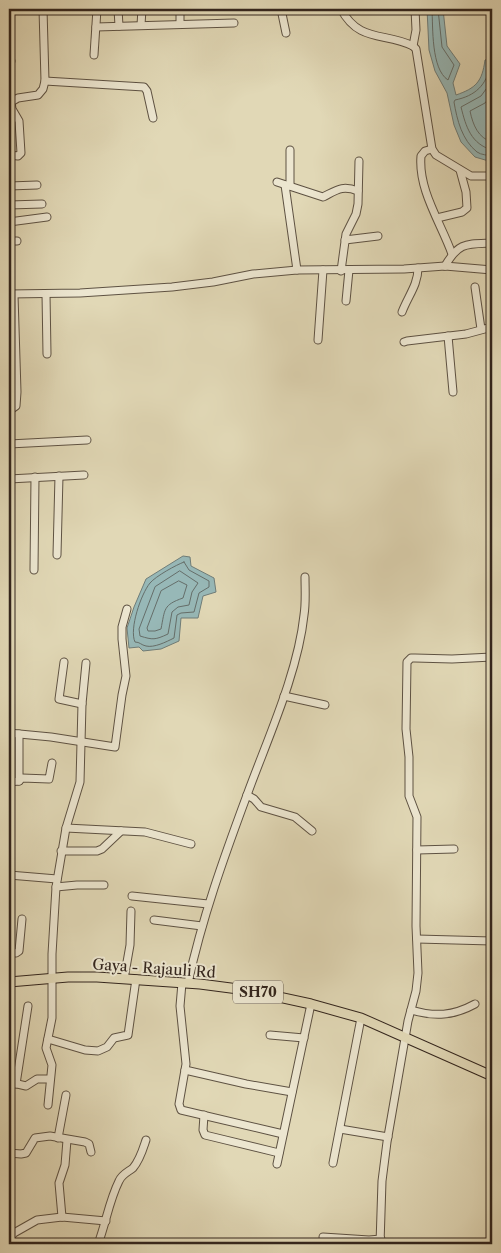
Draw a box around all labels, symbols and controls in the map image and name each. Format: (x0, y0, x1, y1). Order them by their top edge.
street label: Gaya - Rajauli Rd (92, 954, 216, 982)
road number: SH70 (233, 980, 283, 1004)

